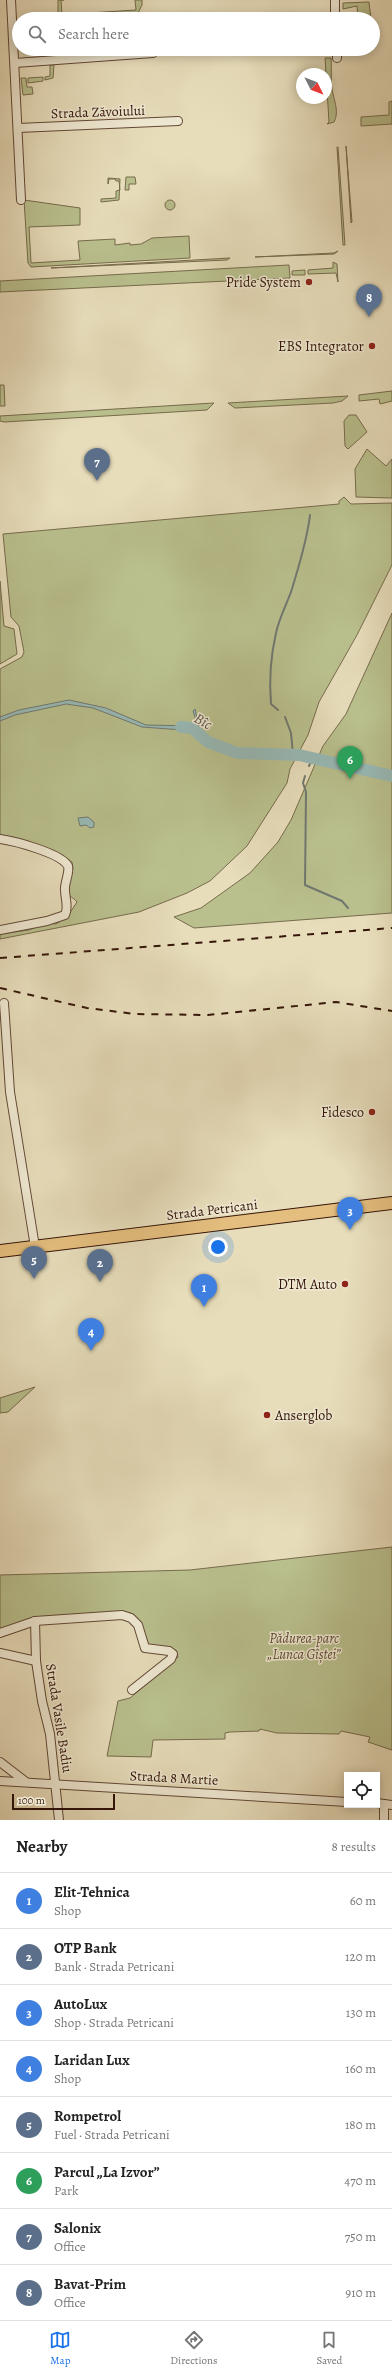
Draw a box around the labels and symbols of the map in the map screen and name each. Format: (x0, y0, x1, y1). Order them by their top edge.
north arrow (296, 68, 332, 104)
street label: Strada Zăvoiului (51, 101, 145, 123)
place label: Pride System (226, 273, 301, 292)
marker: Pride System (304, 277, 314, 287)
pin: 8 (356, 284, 382, 317)
place label: EBS Integrator (278, 337, 365, 356)
marker: EBS Integrator (367, 341, 377, 351)
pin: 7 (84, 448, 110, 481)
water label: Bîc (190, 708, 216, 734)
pin: 6 (337, 746, 363, 779)
place label: Fidesco (321, 1103, 364, 1122)
marker: Fidesco (367, 1107, 377, 1117)
street label: Strada Petricani (165, 1195, 259, 1225)
pin: 3 (337, 1197, 363, 1230)
your location (208, 1237, 228, 1257)
pin: 5 (21, 1246, 47, 1279)
pin: 2 (87, 1249, 113, 1282)
pin: 1 (191, 1274, 217, 1307)
place label: DTM Auto (278, 1275, 337, 1294)
marker: DTM Auto (340, 1279, 350, 1289)
pin: 4 (78, 1318, 104, 1351)
place label: Anserglob (274, 1406, 332, 1425)
marker: Anserglob (262, 1410, 272, 1420)
park label: Pădurea-parc „Lunca Gîștei” (266, 1629, 341, 1664)
street label: Strada Vasile Badiu (41, 1662, 77, 1774)
street label: Strada 8 Martie (129, 1766, 219, 1790)
scale bar (12, 1792, 115, 1811)

